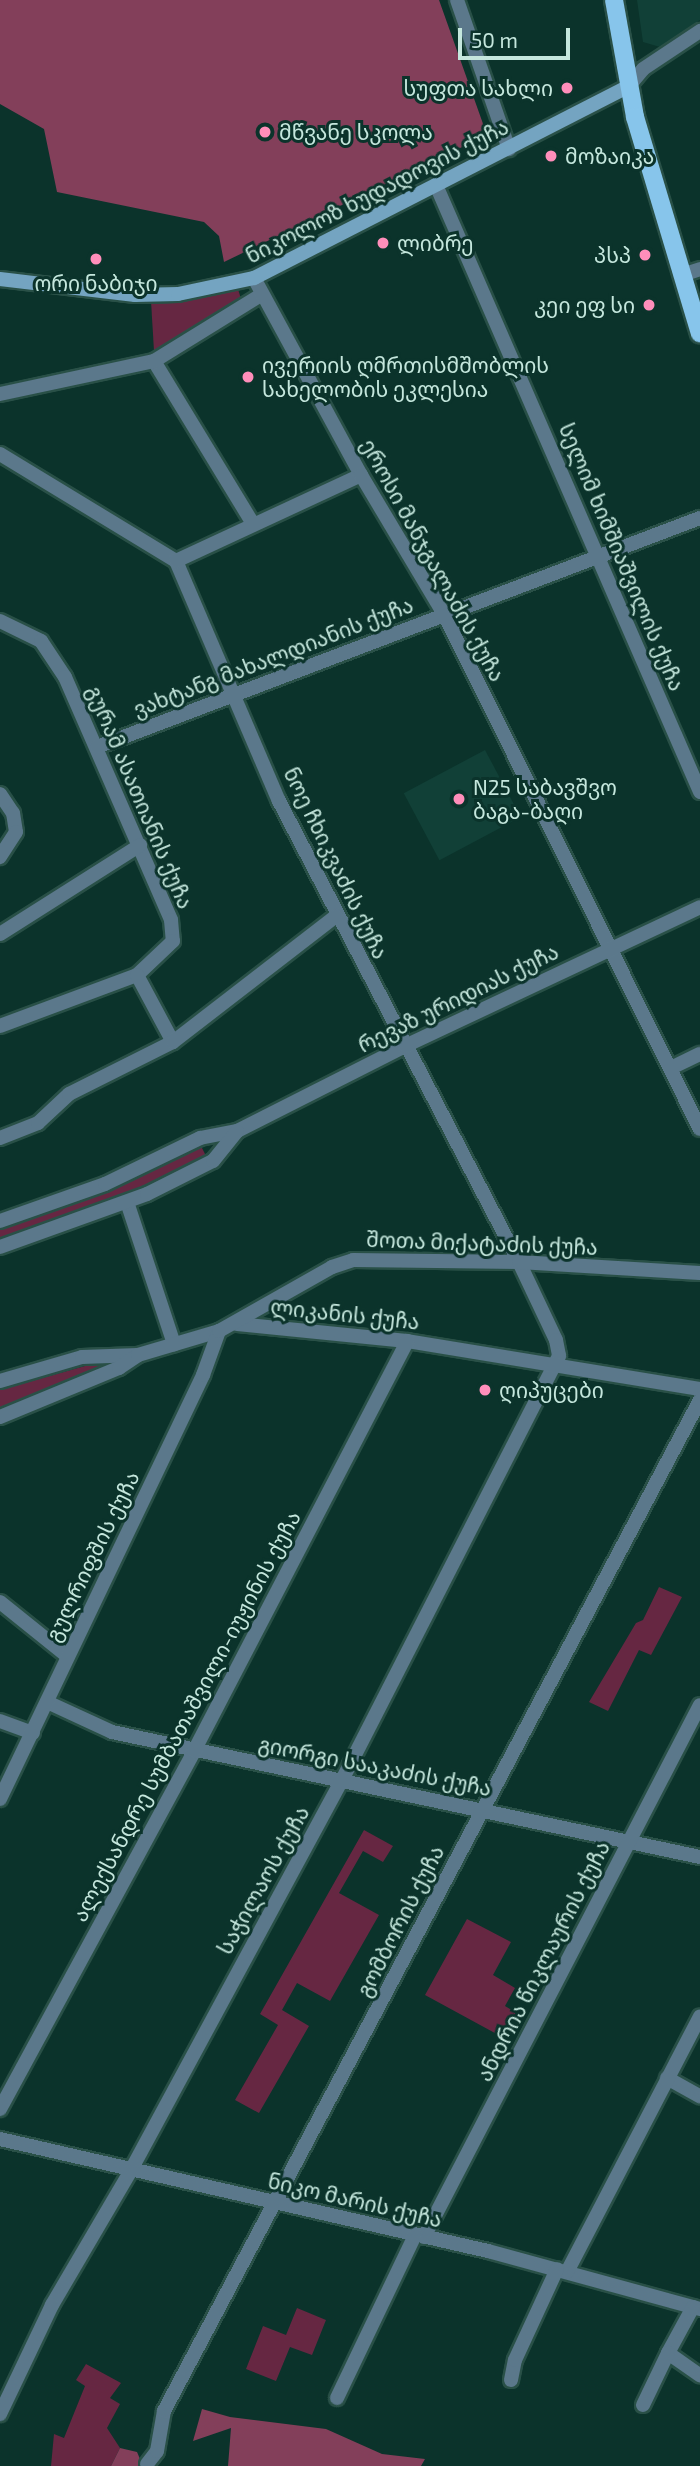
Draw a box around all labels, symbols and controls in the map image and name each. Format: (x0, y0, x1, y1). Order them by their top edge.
scale bar (462, 14, 574, 58)
text: 50 m (471, 27, 518, 52)
place label: სუფთა სახლი (403, 75, 553, 101)
marker: სუფთა სახლი (559, 80, 575, 96)
street label: ნიკოლოზ ხუდადოვის ქუჩა (241, 114, 513, 268)
place label: მწვანე სკოლა (279, 119, 433, 145)
marker: მწვანე სკოლა (257, 124, 273, 140)
place label: მოზაიკა (565, 143, 654, 169)
marker: მოზაიკა (543, 148, 559, 164)
place label: ლიბრე (397, 230, 474, 256)
marker: ლიბრე (375, 235, 391, 251)
place label: პსპ (594, 242, 631, 268)
marker: პსპ (637, 247, 653, 263)
marker: ორი ნაბიჯი (88, 251, 104, 267)
place label: ორი ნაბიჯი (34, 270, 158, 296)
place label: კეი ეფ სი (534, 292, 635, 318)
marker: კეი ეფ სი (641, 297, 657, 313)
place label: ივერიის ღმრთისმშობლის სახელობის ეკლესია (262, 352, 549, 402)
marker: ივერიის ღმრთისმშობლის სახელობის ეკლესია (240, 369, 256, 385)
street label: სელიმ ხიმშიაშვილის ქუჩა (554, 419, 690, 695)
street label: ეროსი მანჯგალაძის ქუჩა (356, 434, 510, 686)
street label: ვახტანგ მახალდიანის ქუჩა (129, 592, 417, 722)
street label: გურამ ასათიანის ქუჩა (82, 682, 198, 912)
street label: ნოე ჩხიკვაძის ქუჩა (279, 763, 393, 963)
place label: N25 საბავშვო ბაგა-ბაღი (473, 774, 617, 824)
marker: N25 საბავშვო ბაგა-ბაღი (451, 791, 467, 807)
street label: რევაზ ურიდიას ქუჩა (354, 939, 562, 1057)
street label: შოთა მიქატაძის ქუჩა (366, 1226, 598, 1260)
street label: ლიკანის ქუჩა (269, 1294, 421, 1334)
place label: ღიპუცები (499, 1377, 604, 1403)
marker: ღიპუცები (477, 1382, 493, 1398)
street label: გულრიფშის ქუჩა (40, 1467, 144, 1645)
street label: ალექსანდრე სუმბათაშვილი-იუჟინის ქუჩა (67, 1506, 305, 1926)
street label: გიორგი სააკაძის ქუჩა (256, 1731, 494, 1801)
street label: საჭილაოს ქუჩა (212, 1801, 314, 1959)
street label: ანდრია წიკლაურის ქუჩა (471, 1837, 615, 2085)
street label: გომბორის ქუჩა (351, 1841, 449, 2001)
street label: ნიკო მარის ქუჩა (266, 2168, 444, 2232)

